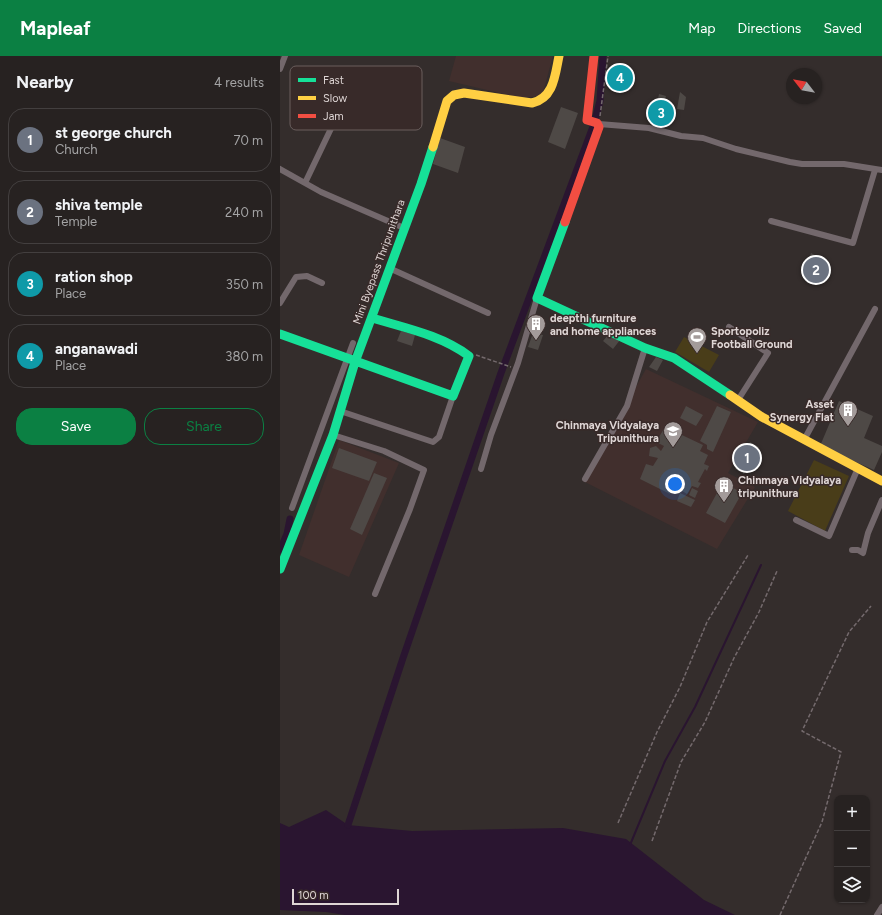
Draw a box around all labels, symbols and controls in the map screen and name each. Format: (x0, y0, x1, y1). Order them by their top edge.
text: Mapleaf (20, 17, 91, 40)
text: Map (688, 20, 716, 37)
text: Directions (738, 20, 801, 37)
text: Saved (823, 20, 862, 37)
pin: 4 (607, 63, 633, 93)
legend (290, 66, 422, 130)
north arrow (786, 68, 822, 104)
text: Nearby (16, 72, 74, 92)
text: Fast (323, 74, 344, 87)
text: 4 results (214, 75, 264, 90)
text: Slow (323, 92, 347, 105)
pin: 3 (648, 98, 674, 128)
text: Jam (323, 110, 344, 123)
text: st george church (55, 124, 172, 142)
text: 1 (27, 133, 33, 148)
text: 70 m (233, 133, 263, 148)
text: Church (55, 142, 98, 157)
text: shiva temple (55, 196, 142, 214)
street label: Mini Byepass Thripunithara (350, 198, 408, 326)
text: 2 (26, 205, 34, 220)
text: 240 m (225, 205, 263, 220)
text: Temple (55, 214, 97, 229)
pin: 2 (803, 255, 829, 285)
text: ration shop (55, 268, 133, 286)
text: 3 (26, 277, 34, 292)
text: 350 m (226, 277, 263, 292)
text: Place (55, 286, 86, 301)
place label: deepthi furniture and home appliances (550, 312, 656, 338)
building icon: deepthi furniture and home appliances (525, 313, 547, 341)
place label: Sportopoliz Football Ground (711, 325, 792, 351)
sports icon: Sportopoliz Football Ground (686, 326, 708, 354)
text: anganawadi (55, 340, 138, 358)
text: 4 (26, 349, 34, 364)
text: 380 m (225, 349, 263, 364)
text: Place (55, 358, 86, 373)
place label: Asset Synergy Flat (770, 398, 835, 424)
building icon: Asset Synergy Flat (837, 399, 859, 427)
button: Save (16, 408, 136, 445)
button: Share (144, 408, 264, 445)
place label: Chinmaya Vidyalaya Tripunithura (556, 419, 659, 445)
school or university icon: Chinmaya Vidyalaya Tripunithura (662, 420, 684, 448)
pin: 1 (734, 443, 760, 473)
your location (665, 474, 685, 494)
place label: Chinmaya Vidyalaya tripunithura (738, 474, 841, 500)
building icon: Chinmaya Vidyalaya tripunithura (713, 475, 735, 503)
map controls (834, 795, 870, 903)
button: + (834, 795, 870, 831)
button: − (834, 831, 870, 867)
button: layers (834, 867, 870, 903)
scale bar (292, 887, 399, 906)
text: 100 m (298, 889, 329, 902)

